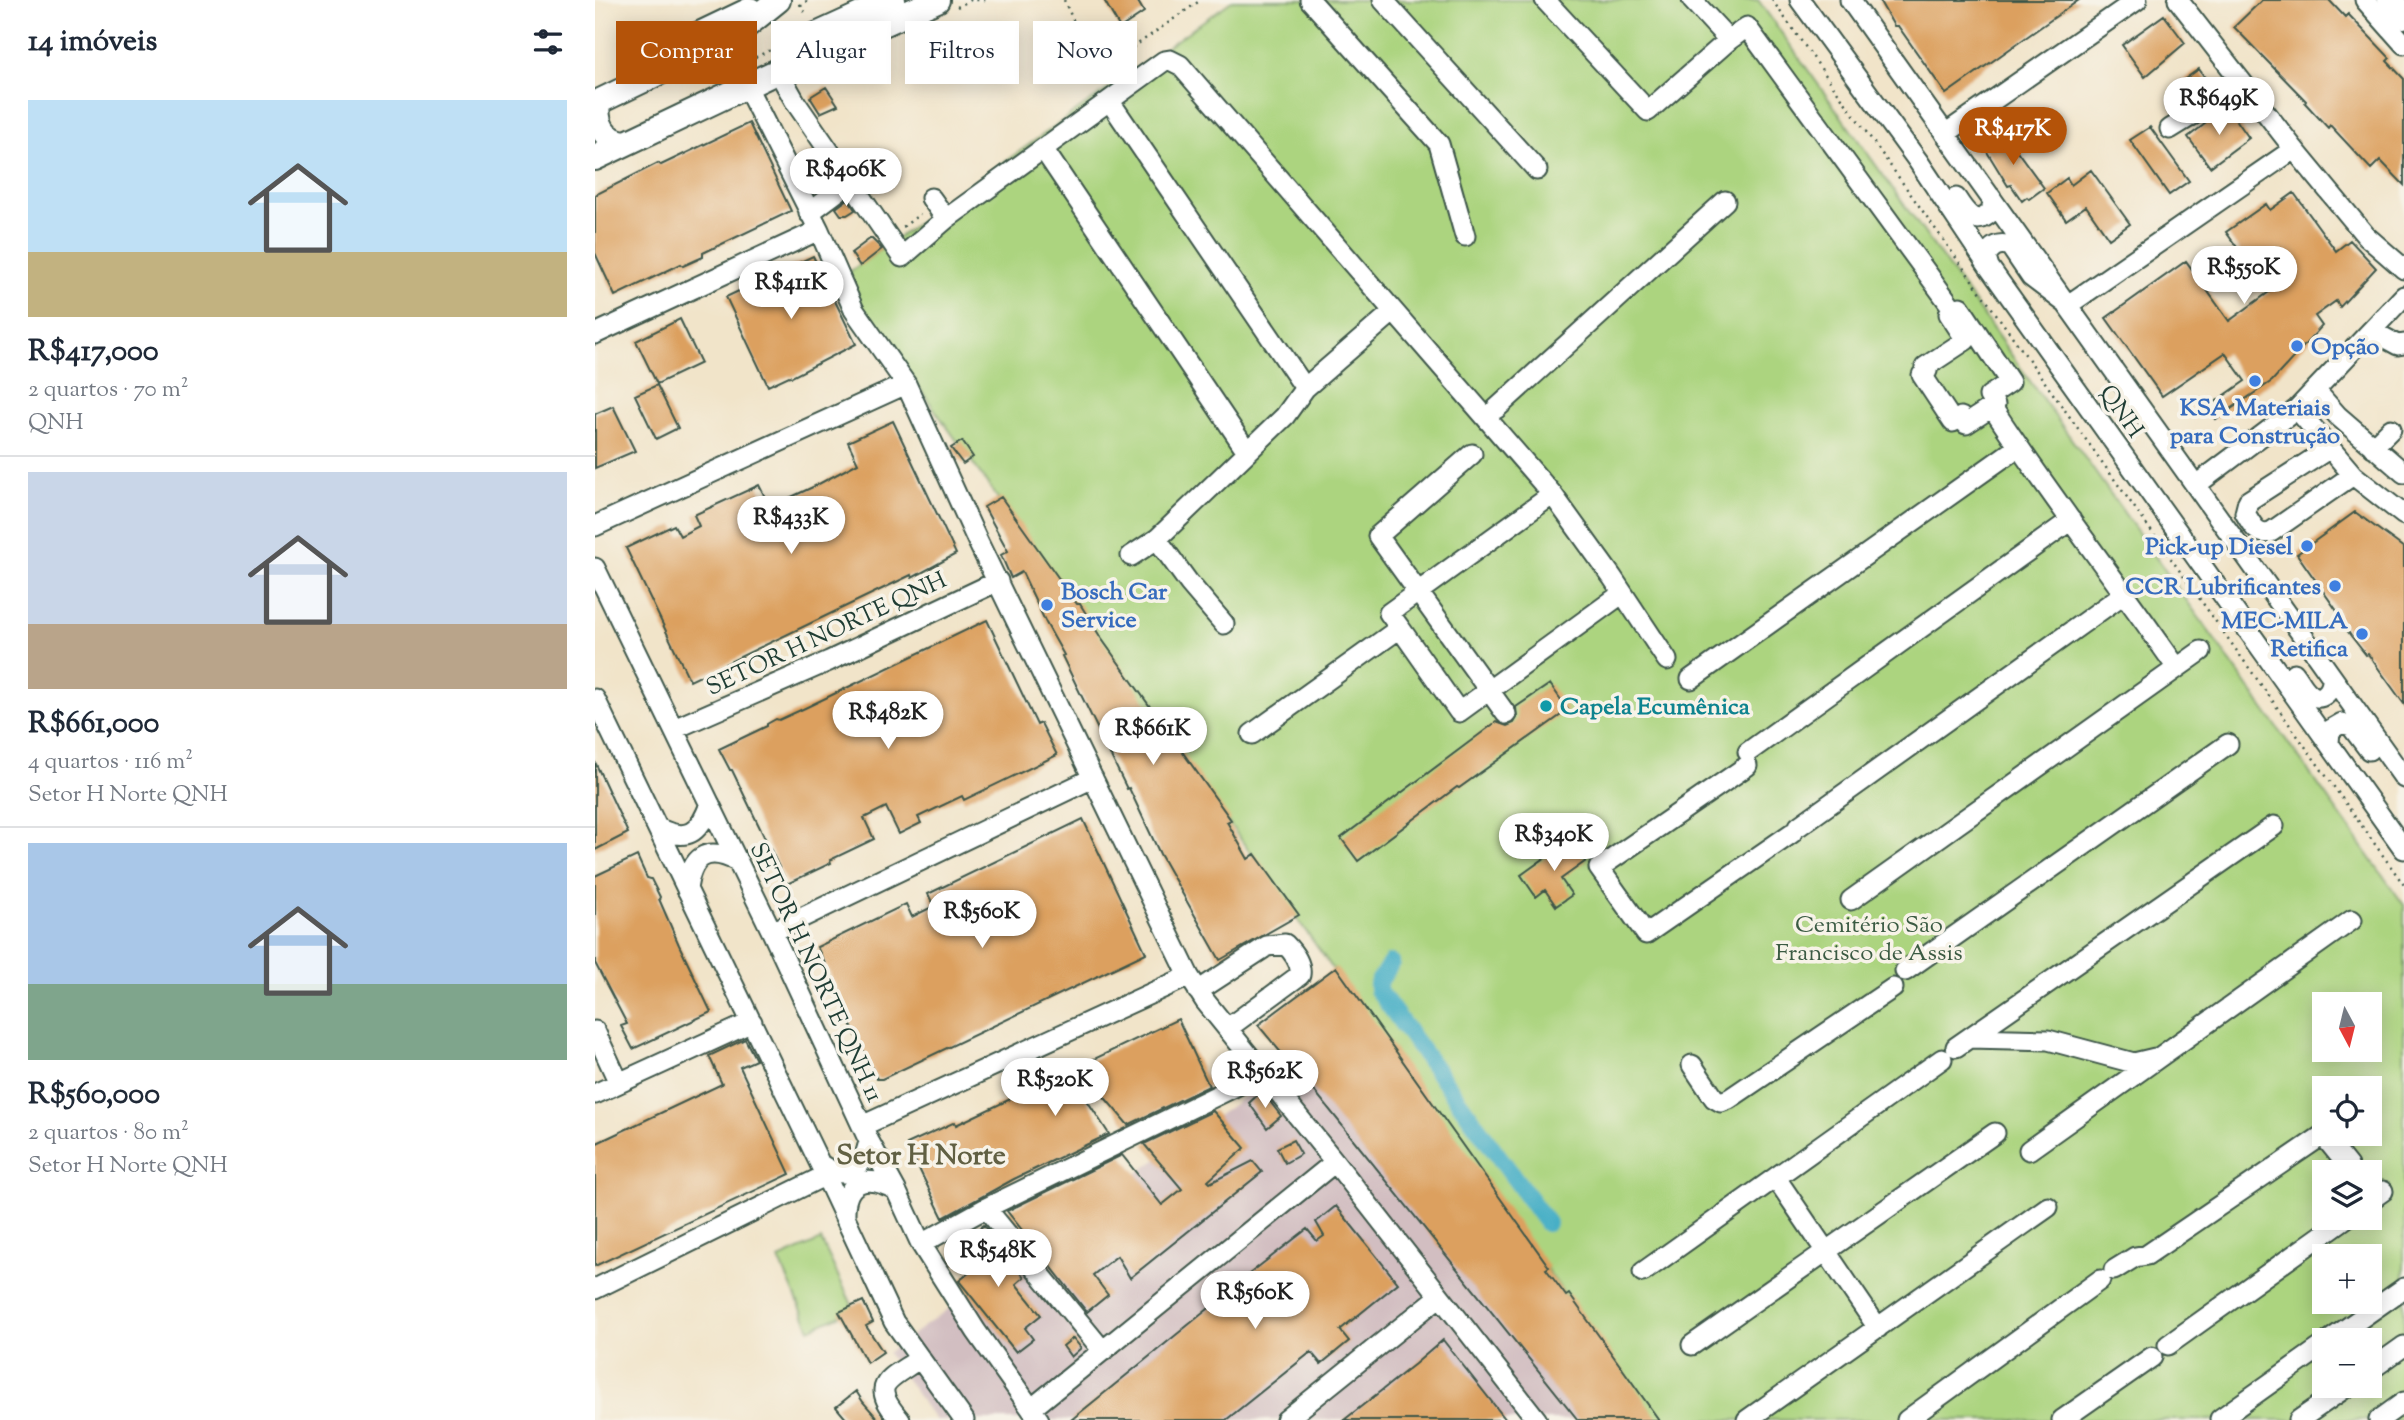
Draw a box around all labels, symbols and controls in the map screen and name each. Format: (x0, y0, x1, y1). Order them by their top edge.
text: 14 imóveis (28, 21, 157, 64)
chip: Comprar (616, 21, 757, 84)
chip: Alugar (771, 21, 891, 84)
chip: Filtros (905, 21, 1019, 84)
chip: Novo (1033, 21, 1137, 84)
icon: filters (529, 23, 567, 61)
pin: R$649K (2162, 78, 2276, 137)
text: R$649K (2180, 83, 2258, 116)
pin: R$417K (1956, 108, 2070, 167)
text: R$417K (1975, 113, 2051, 146)
icon: home (235, 145, 361, 271)
pin: R$406K (789, 148, 903, 208)
text: R$406K (806, 154, 886, 187)
pin: R$550K (2187, 246, 2301, 306)
text: R$550K (2207, 252, 2281, 285)
pin: R$411K (734, 262, 848, 321)
text: R$411K (755, 267, 827, 300)
text: R$417,000 (28, 331, 159, 374)
place label: Opção (2311, 331, 2380, 365)
marker: Opção (2289, 338, 2305, 354)
marker: KSA Materiais para Construção (2247, 373, 2263, 389)
text: 2 quartos · 70 m² (28, 374, 188, 407)
street label: QNH (2090, 379, 2151, 446)
place label: KSA Materiais para Construção (2170, 392, 2340, 454)
text: QNH (28, 407, 84, 440)
pin: R$433K (734, 496, 848, 556)
text: R$433K (753, 502, 829, 535)
icon: home (235, 517, 361, 643)
place label: Pick-up Diesel (2145, 531, 2293, 565)
marker: Pick-up Diesel (2299, 538, 2315, 554)
street label: SETOR H NORTE QNH (701, 564, 953, 706)
place label: CCR Lubrificantes (2125, 571, 2321, 605)
place label: Bosch Car Service (1061, 576, 1168, 638)
marker: CCR Lubrificantes (2327, 578, 2343, 594)
marker: Bosch Car Service (1039, 597, 1055, 613)
place label: MEC-MILA Retifica (2221, 605, 2349, 667)
marker: MEC-MILA Retifica (2354, 626, 2370, 642)
place label: Capela Ecumênica (1560, 691, 1751, 725)
pin: R$482K (831, 692, 945, 751)
text: R$482K (848, 697, 928, 730)
marker: Capela Ecumênica (1538, 698, 1554, 714)
text: R$661,000 (28, 703, 160, 746)
pin: R$661K (1096, 708, 1210, 767)
text: R$661K (1115, 713, 1191, 746)
text: 4 quartos · 116 m² (28, 746, 193, 779)
text: Setor H Norte QNH (28, 779, 228, 812)
pin: R$340K (1497, 814, 1611, 873)
text: R$340K (1515, 819, 1593, 852)
street label: SETOR H NORTE QNH 11 (740, 837, 890, 1108)
icon: home (235, 888, 361, 1014)
pin: R$560K (925, 890, 1039, 950)
text: R$560K (944, 896, 1020, 929)
park label: Cemitério São Francisco de Assis (1775, 909, 1963, 971)
north arrow (2312, 992, 2382, 1062)
map controls (2312, 992, 2382, 1398)
pin: R$562K (1208, 1050, 1322, 1110)
text: R$562K (1227, 1056, 1303, 1089)
pin: R$520K (998, 1058, 1112, 1118)
text: R$520K (1017, 1064, 1093, 1097)
text: R$560,000 (28, 1074, 160, 1117)
button: locate (2312, 1076, 2382, 1146)
text: 2 quartos · 80 m² (28, 1117, 189, 1150)
district label: Setor H Norte (836, 1137, 1006, 1177)
text: Setor H Norte QNH (28, 1150, 228, 1183)
button: layers (2312, 1160, 2382, 1230)
pin: R$548K (941, 1230, 1055, 1289)
text: R$548K (960, 1235, 1036, 1268)
button: + (2312, 1244, 2382, 1314)
pin: R$560K (1198, 1272, 1312, 1331)
text: R$560K (1217, 1277, 1293, 1310)
button: − (2312, 1328, 2382, 1398)

